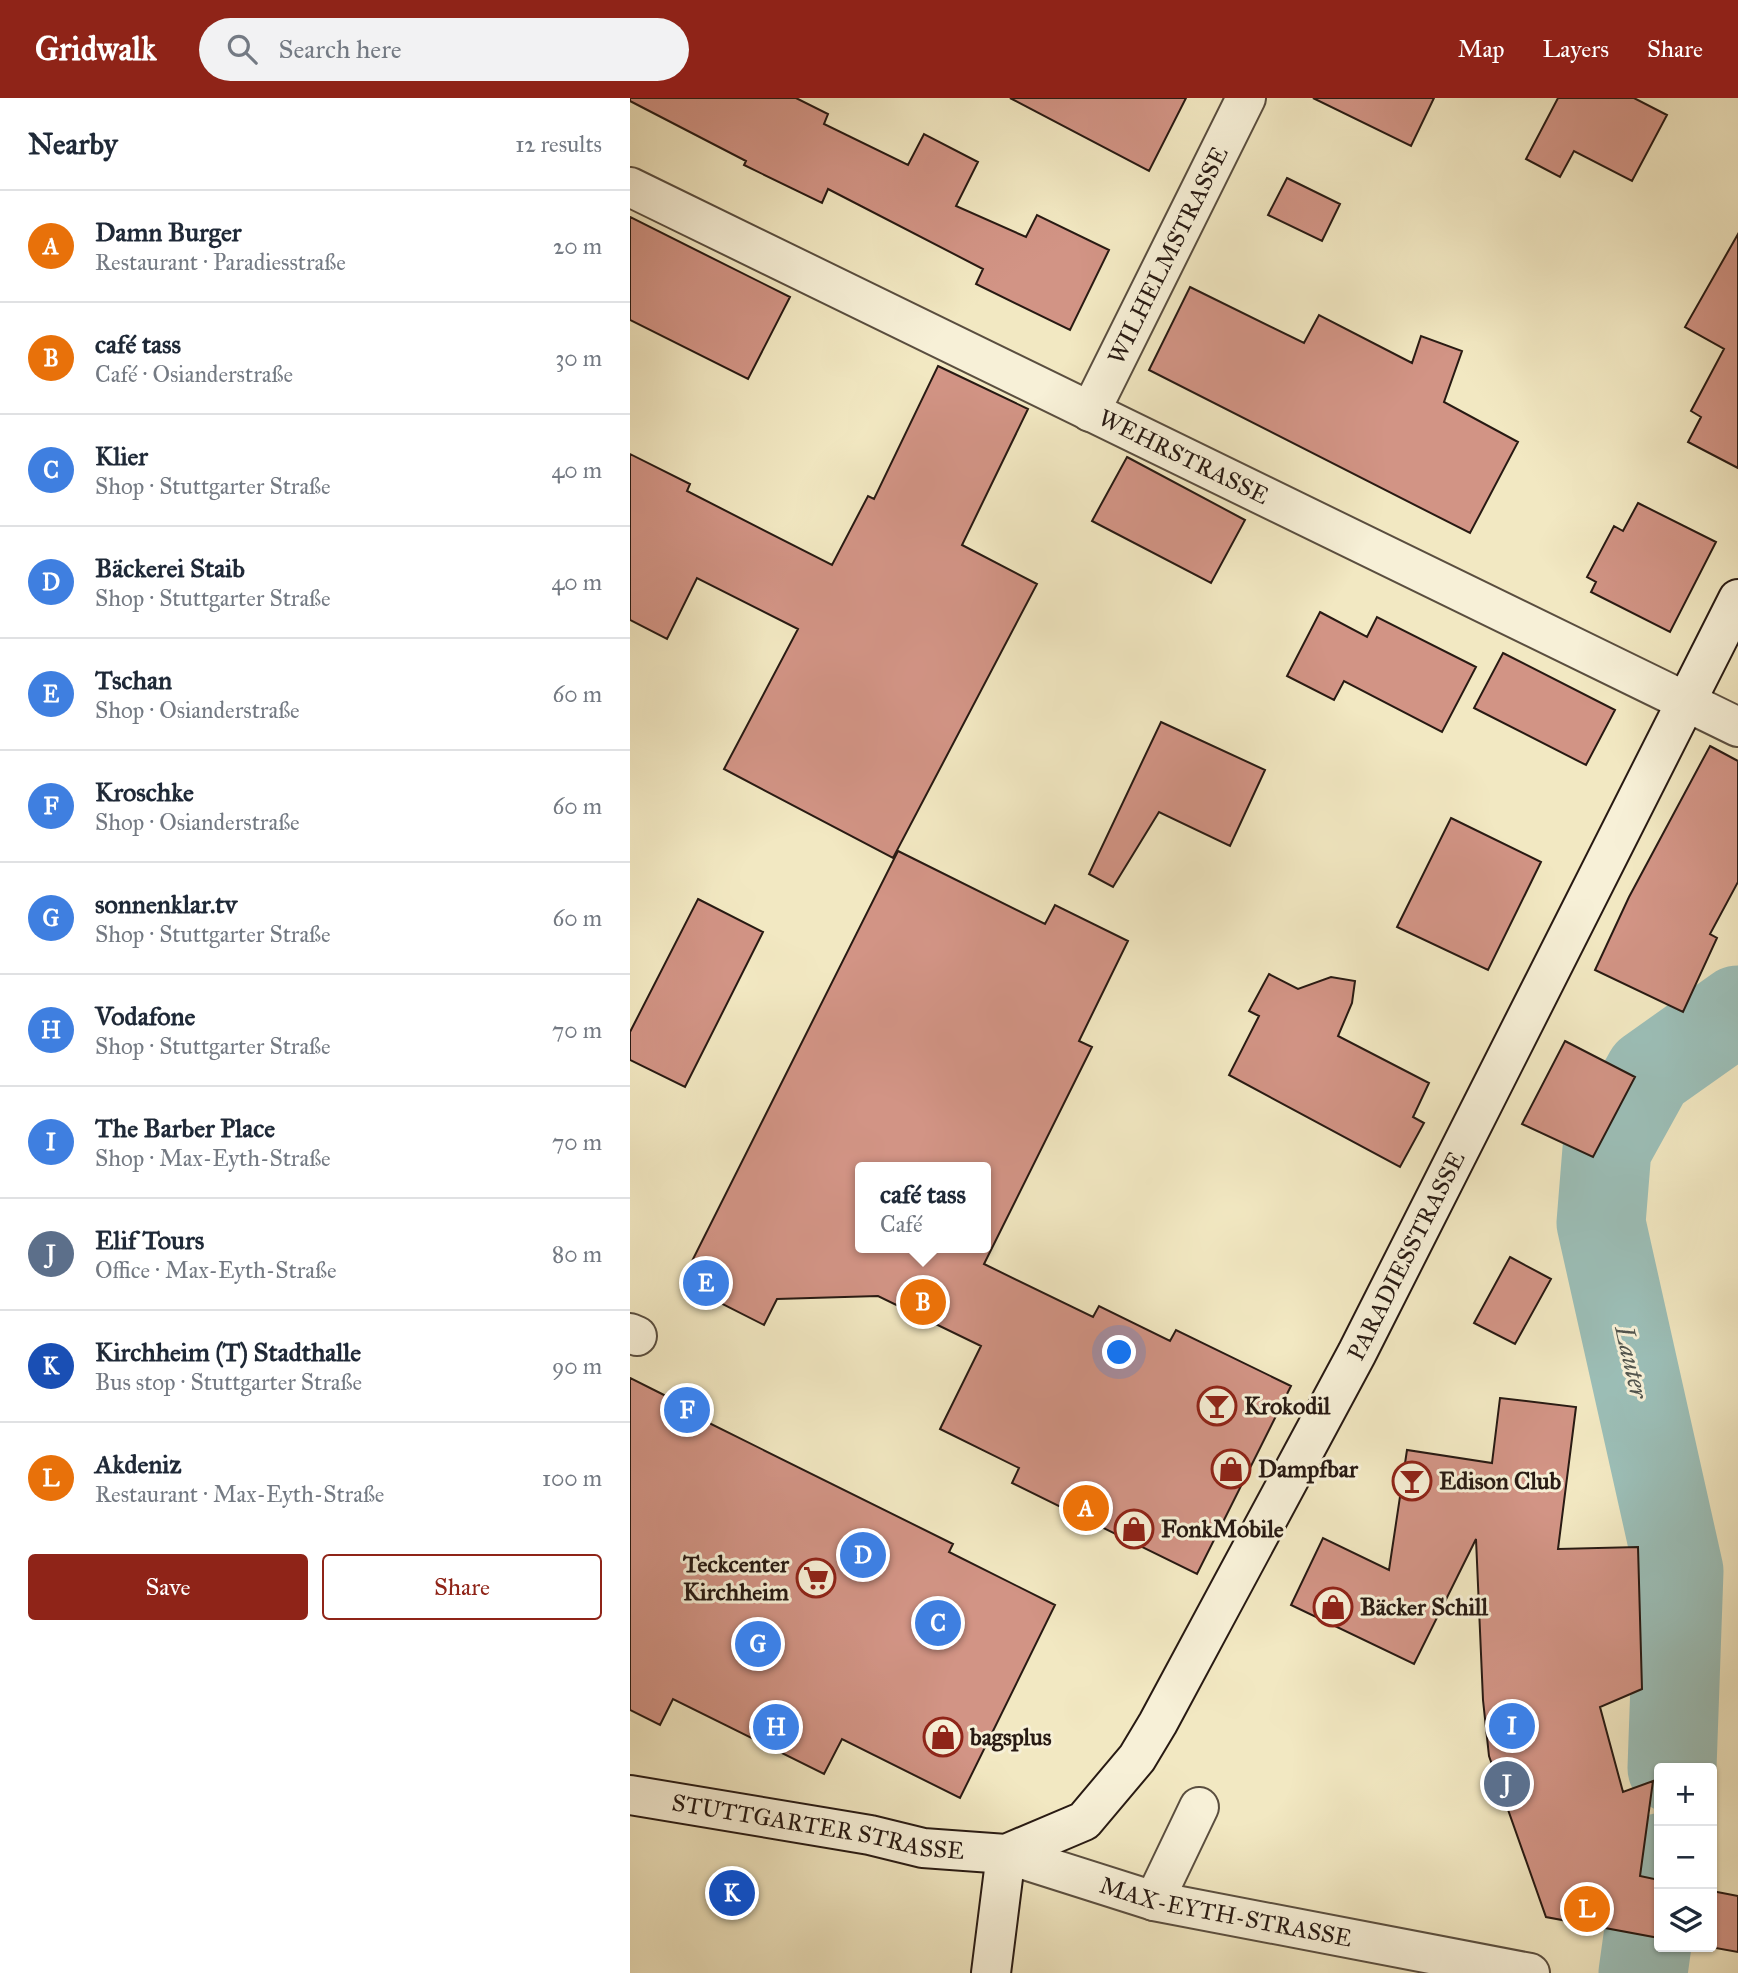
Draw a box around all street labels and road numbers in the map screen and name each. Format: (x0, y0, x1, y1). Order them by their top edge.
street label: WILHELMSTRASSE (1101, 141, 1235, 369)
street label: WEHRSTRASSE (1094, 403, 1274, 511)
street label: PARADIESSTRASSE (1341, 1146, 1471, 1365)
street label: STUTTGARTER STRASSE (670, 1787, 965, 1866)
street label: MAX-EYTH-STRASSE (1096, 1870, 1355, 1954)

